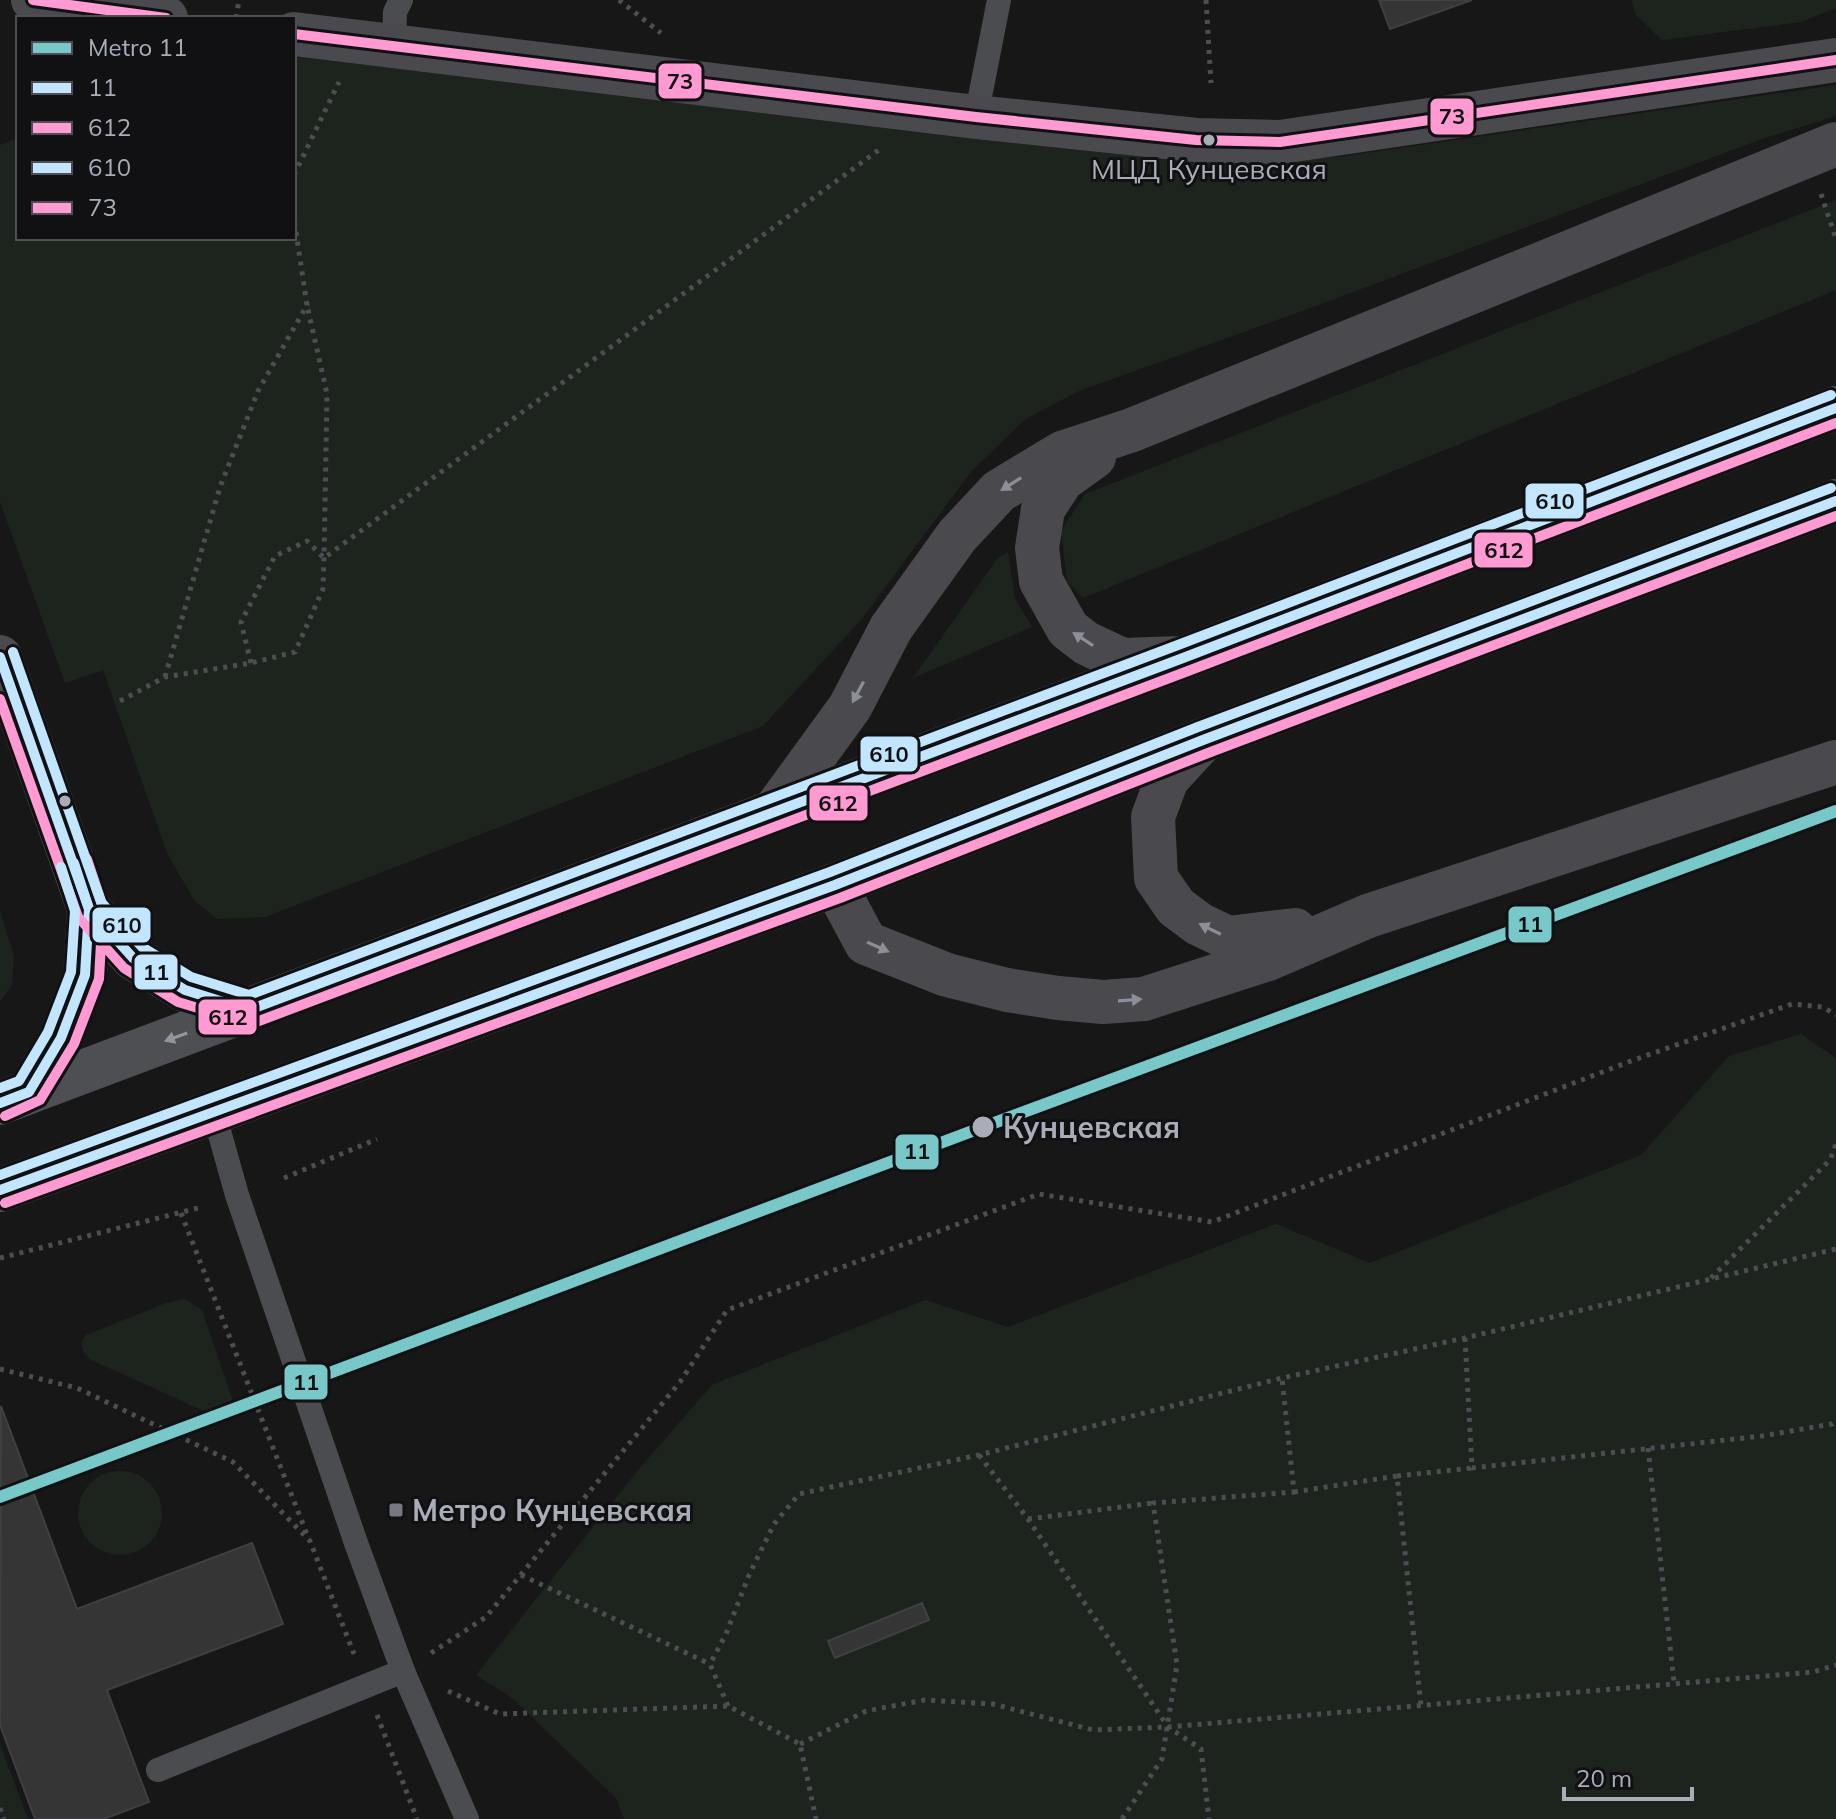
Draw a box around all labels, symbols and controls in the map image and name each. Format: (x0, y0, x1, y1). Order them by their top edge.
legend (16, 16, 296, 240)
text: Metro 11 (88, 32, 187, 62)
line badge: 73 (657, 62, 703, 100)
text: 73 (667, 67, 693, 95)
text: 11 (88, 72, 117, 102)
line badge: 73 (1429, 97, 1475, 136)
text: 73 (1439, 102, 1465, 130)
text: 612 (88, 112, 131, 142)
marker: МЦД Кунцевская (1201, 132, 1217, 148)
place label: МЦД Кунцевская (1091, 151, 1327, 186)
text: 610 (88, 152, 131, 182)
text: 73 (88, 192, 117, 222)
one-way arrow (1000, 477, 1022, 491)
line badge: 610 (1524, 482, 1585, 520)
text: 610 (1535, 487, 1575, 515)
line badge: 612 (1473, 531, 1534, 569)
text: 612 (1484, 536, 1524, 564)
one-way arrow (1072, 631, 1093, 646)
one-way arrow (851, 680, 864, 703)
line badge: 610 (859, 735, 919, 773)
text: 610 (869, 740, 909, 768)
line badge: 612 (808, 784, 869, 822)
text: 612 (818, 789, 858, 817)
unlabelled marker (57, 793, 73, 809)
line badge: 11 (1507, 905, 1553, 944)
line badge: 610 (91, 906, 152, 944)
text: 11 (1517, 910, 1543, 938)
text: 610 (102, 911, 142, 939)
one-way arrow (1199, 922, 1222, 936)
one-way arrow (866, 940, 890, 954)
line badge: 11 (133, 953, 179, 991)
text: 11 (143, 958, 169, 986)
one-way arrow (1118, 993, 1143, 1006)
line badge: 612 (197, 998, 258, 1036)
text: 612 (208, 1003, 248, 1031)
one-way arrow (163, 1032, 187, 1044)
place label: Кунцевская (1003, 1108, 1180, 1146)
marker: Кунцевская (970, 1114, 996, 1140)
line badge: 11 (894, 1133, 940, 1171)
text: 11 (904, 1137, 930, 1165)
line badge: 11 (283, 1363, 329, 1401)
text: 11 (293, 1368, 319, 1396)
place label: Метро Кунцевская (412, 1491, 692, 1529)
marker: Метро Кунцевская (387, 1501, 405, 1519)
scale bar (1564, 1751, 1692, 1801)
text: 20 m (1576, 1763, 1632, 1793)

